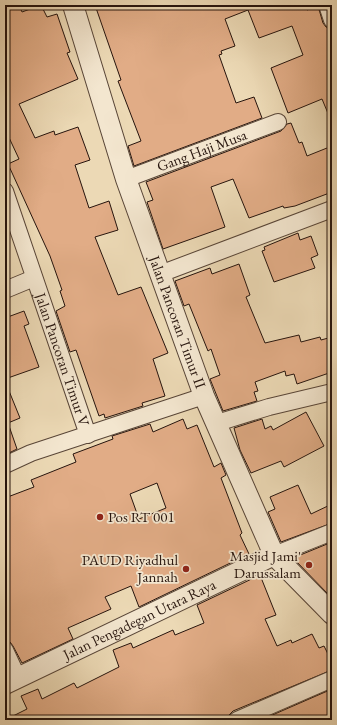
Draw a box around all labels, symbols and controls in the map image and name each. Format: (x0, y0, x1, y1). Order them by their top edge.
street label: Gang Haji Musa (154, 125, 249, 176)
street label: Jalan Pancoran Timur II (145, 251, 211, 391)
street label: Jalan Pancoran Timur V (31, 288, 95, 429)
place label: Pos RT 001 (108, 507, 175, 526)
marker: Pos RT 001 (95, 512, 105, 522)
place label: Masjid Jami' Darussalam (230, 546, 301, 582)
place label: PAUD Riyadhul Jannah (82, 550, 178, 586)
marker: Masjid Jami' Darussalam (304, 560, 314, 570)
marker: PAUD Riyadhul Jannah (181, 564, 191, 574)
street label: Jalan Pengadegan Utara Raya (58, 574, 219, 665)

